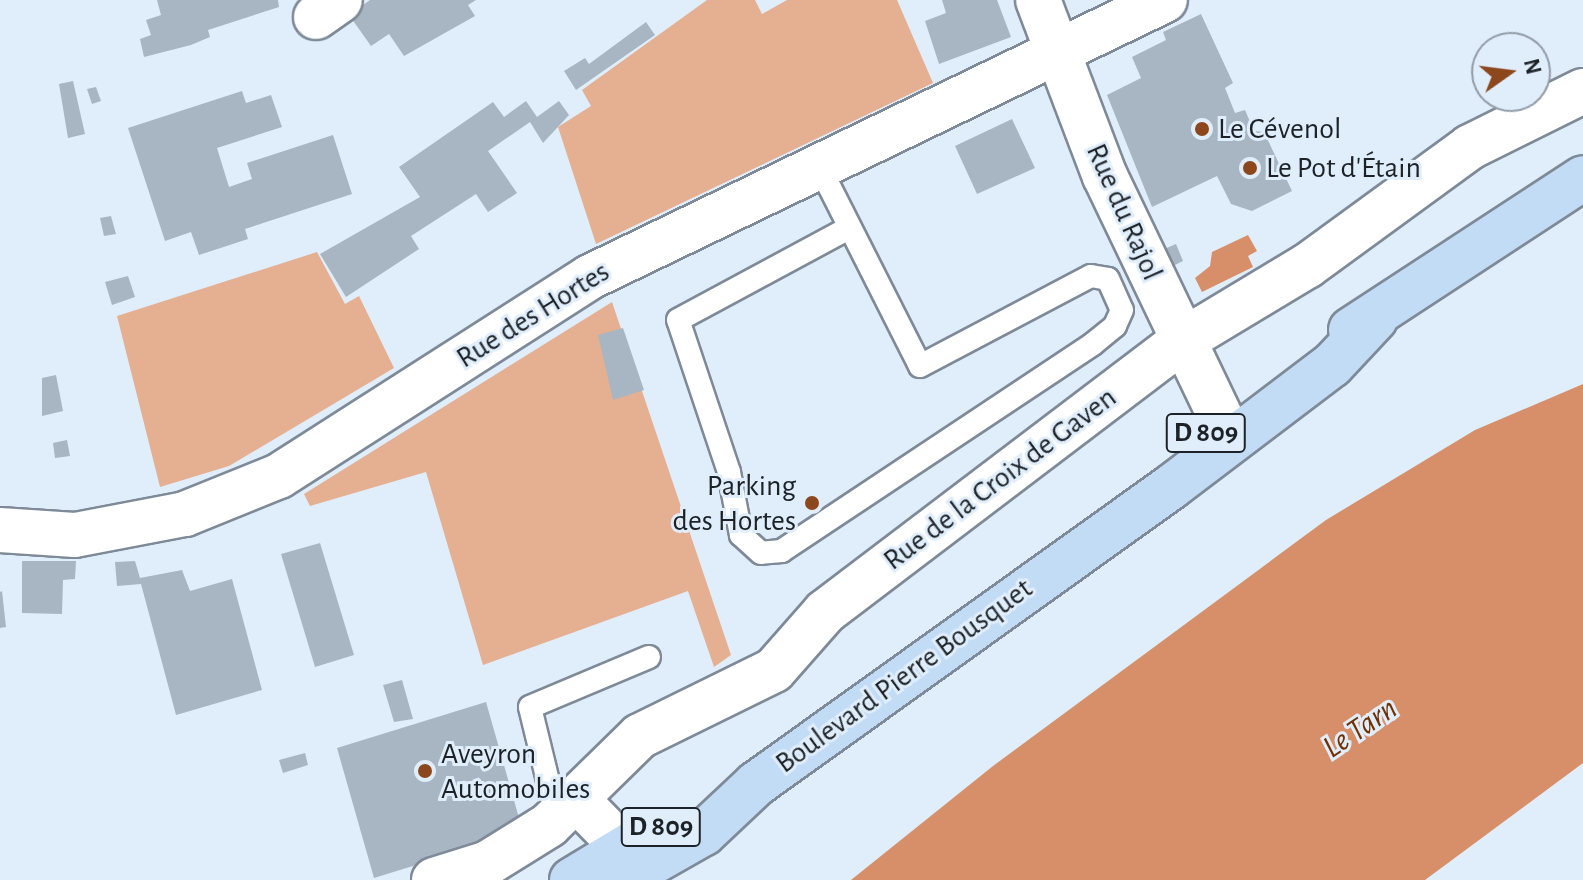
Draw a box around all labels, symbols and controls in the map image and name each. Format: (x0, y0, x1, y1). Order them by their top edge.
north arrow (1471, 32, 1551, 112)
text: N (1520, 57, 1545, 77)
place label: Le Cévenol (1218, 111, 1341, 147)
marker: Le Cévenol (1193, 120, 1211, 138)
street label: Rue du Rajol (1078, 138, 1170, 286)
place label: Le Pot d'Étain (1266, 150, 1421, 186)
marker: Le Pot d'Étain (1241, 159, 1259, 177)
street label: Rue des Hortes (450, 254, 616, 376)
street label: Rue de la Croix de Gaven (876, 380, 1124, 578)
road number: D 809 (1164, 409, 1248, 457)
place label: Parking des Hortes (672, 468, 796, 538)
marker: Parking des Hortes (803, 494, 821, 512)
street label: Boulevard Pierre Bousquet (769, 571, 1039, 781)
water label: Le Tarn (1315, 689, 1405, 767)
place label: Aveyron Automobiles (441, 736, 590, 806)
marker: Aveyron Automobiles (416, 762, 434, 780)
road number: D 809 (619, 803, 703, 851)

